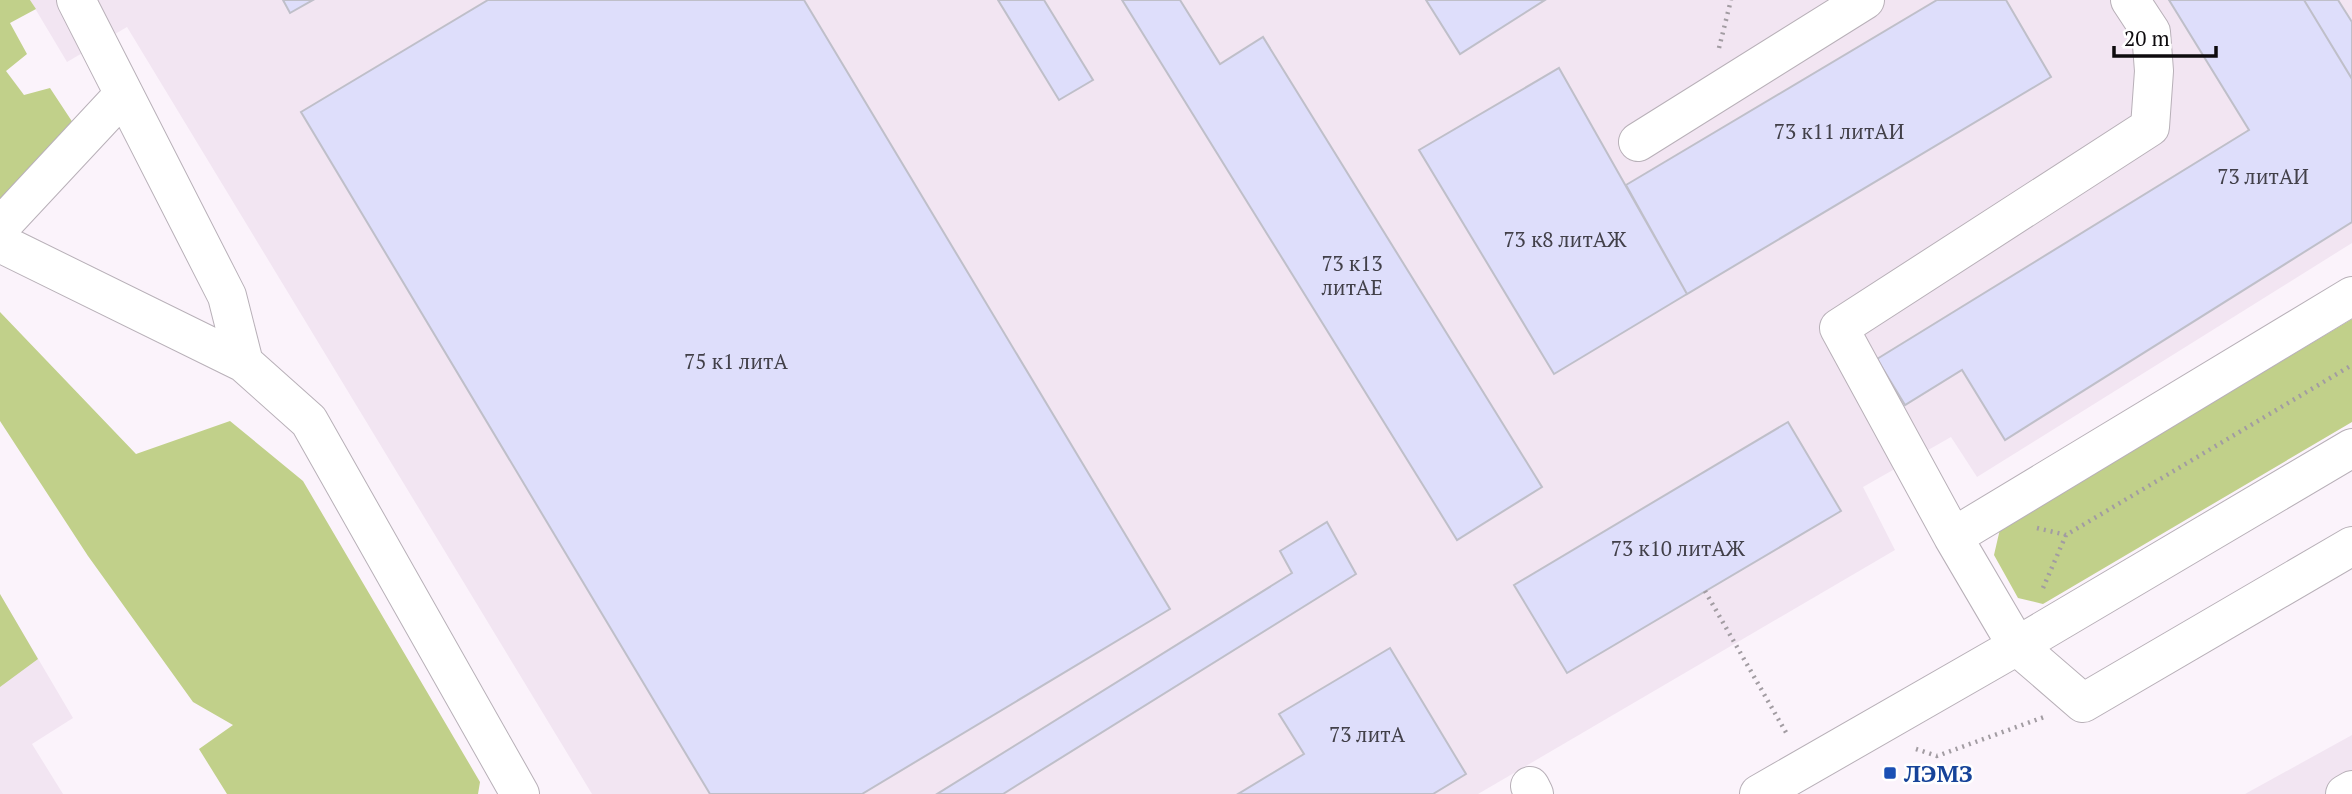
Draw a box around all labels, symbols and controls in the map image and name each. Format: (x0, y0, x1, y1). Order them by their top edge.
scale bar (2114, 14, 2216, 58)
text: 20 m (2124, 24, 2170, 52)
house number: 73 к11 литАИ (1774, 117, 1904, 145)
house number: 73 литАИ (2217, 162, 2309, 190)
house number: 73 к8 литАЖ (1503, 225, 1627, 253)
house number: 73 к13 литАЕ (1321, 249, 1383, 301)
house number: 75 к1 литА (684, 347, 789, 375)
house number: 73 к10 литАЖ (1611, 534, 1745, 562)
house number: 73 литА (1329, 720, 1406, 748)
place label: ЛЭМЗ (1903, 757, 1973, 789)
marker: ЛЭМЗ (1882, 765, 1898, 781)

